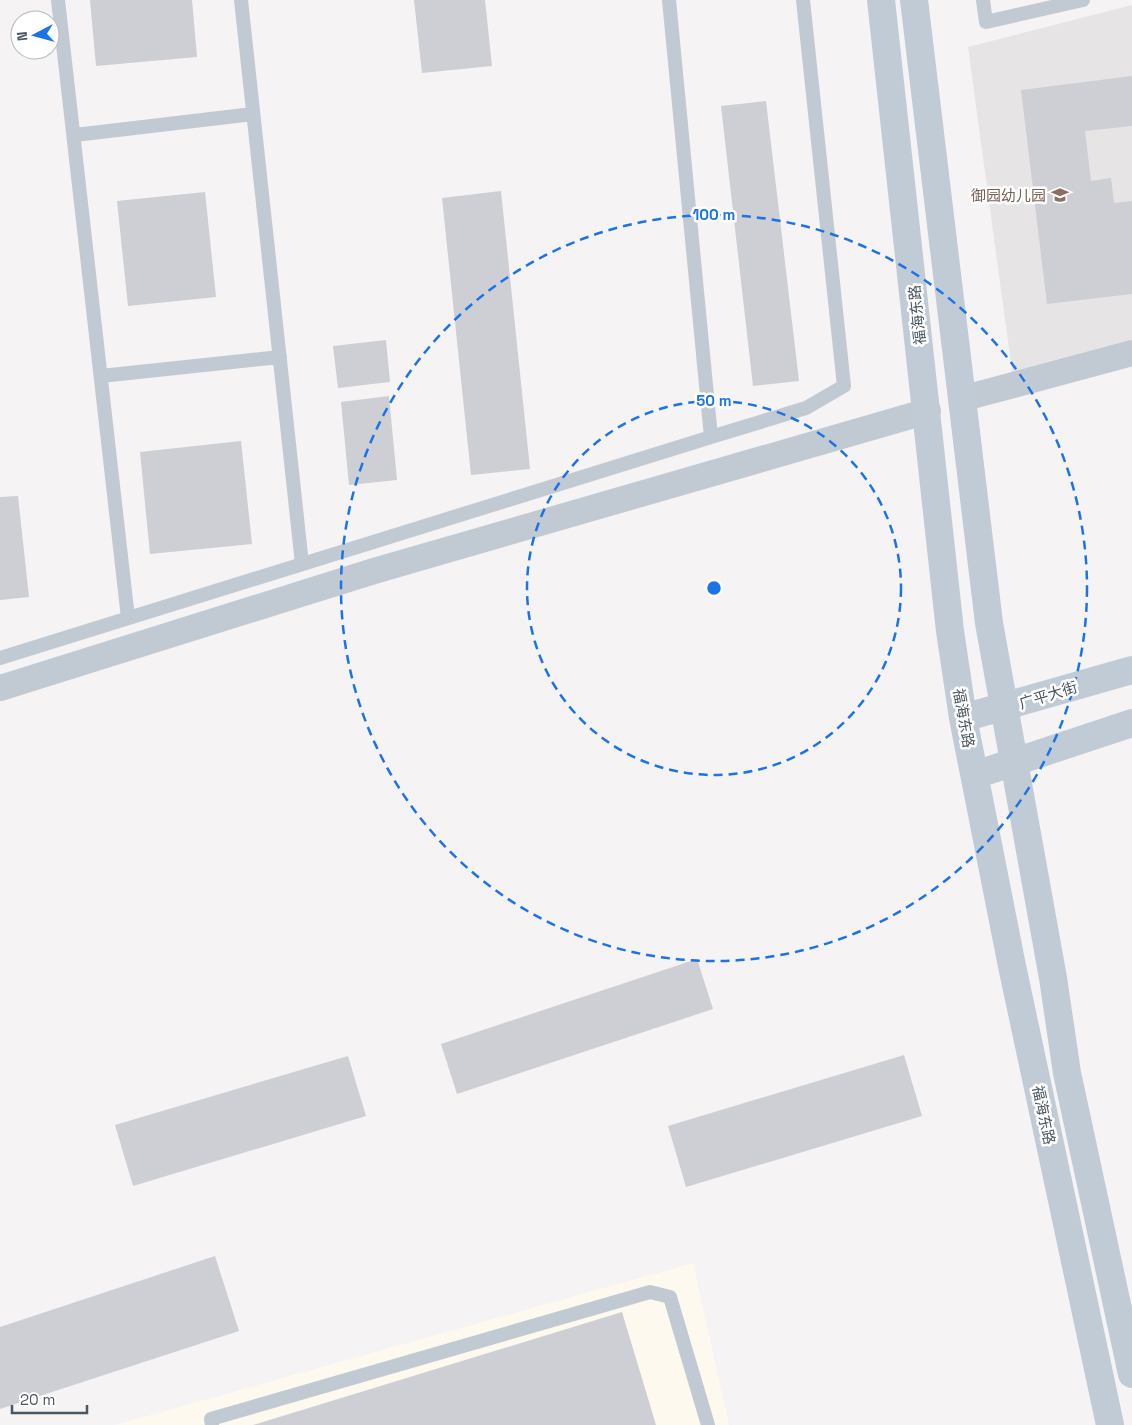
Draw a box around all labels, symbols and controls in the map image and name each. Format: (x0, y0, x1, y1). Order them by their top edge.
north arrow (10, 10, 60, 60)
text: N (13, 31, 32, 42)
school or university icon: 御园幼儿园 (1050, 185, 1070, 205)
place label: 御园幼儿园 (971, 186, 1046, 205)
text: 100 m (693, 205, 735, 224)
street label: 福海东路 (904, 284, 930, 346)
text: 50 m (696, 391, 732, 410)
centre of rings (705, 579, 723, 597)
street label: 广平大街 (1017, 677, 1079, 713)
street label: 福海东路 (949, 687, 979, 749)
street label: 福海东路 (1028, 1084, 1060, 1146)
scale bar (12, 1382, 88, 1414)
text: 20 m (20, 1390, 55, 1409)

